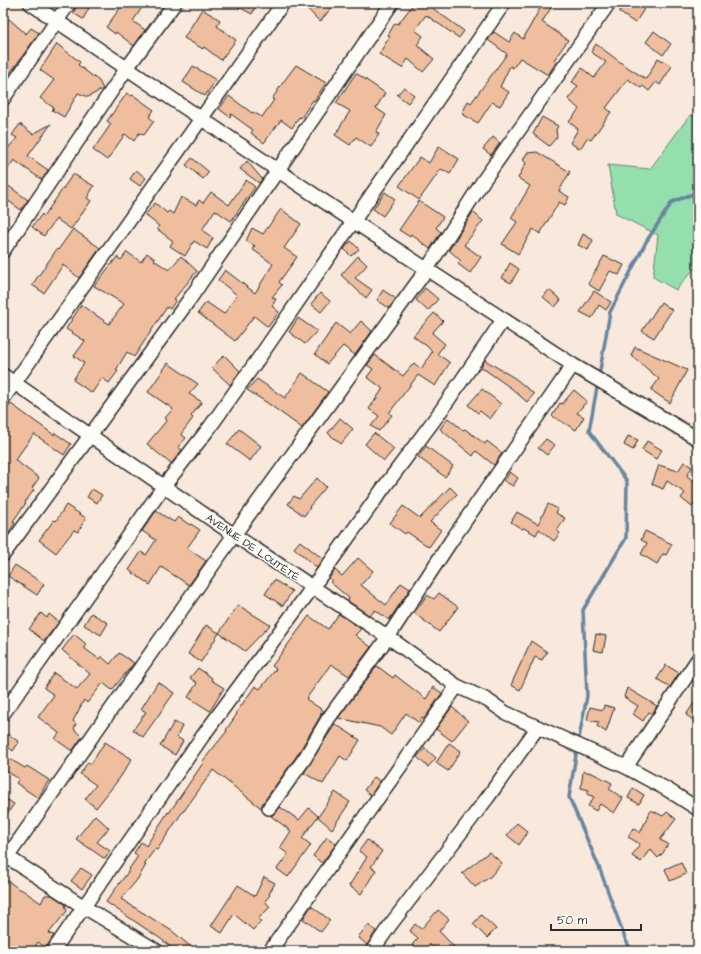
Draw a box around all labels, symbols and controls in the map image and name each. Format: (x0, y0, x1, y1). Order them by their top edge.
street label: AVENUE DE LOUTÉTÉ (203, 510, 303, 585)
scale bar (551, 906, 641, 932)
text: 50 m (557, 912, 588, 929)

